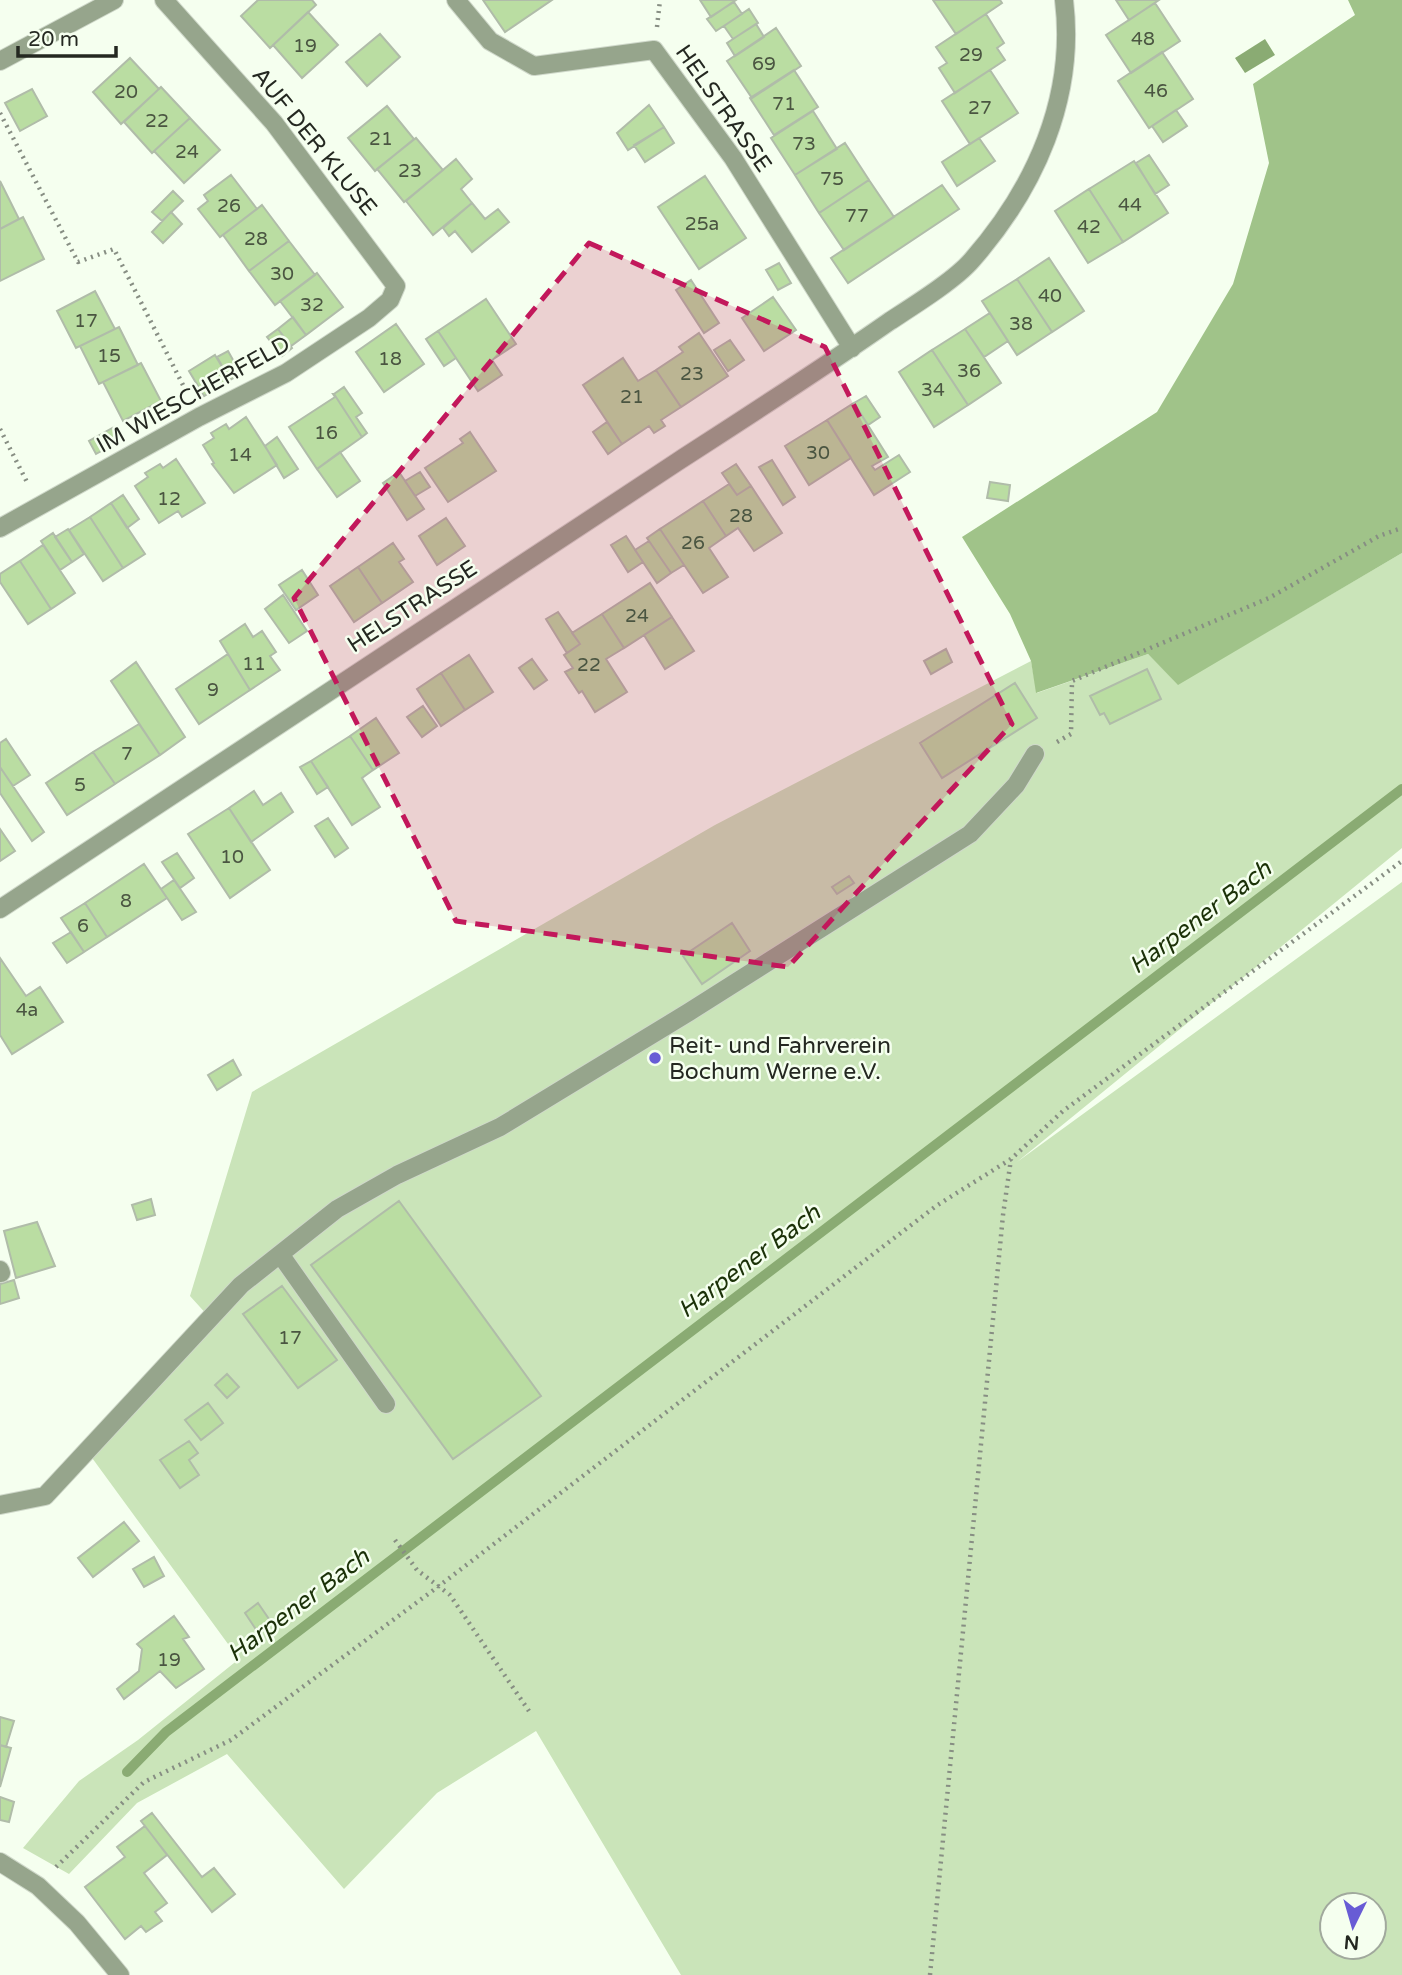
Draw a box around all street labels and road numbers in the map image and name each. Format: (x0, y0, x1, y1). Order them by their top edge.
street label: HELSTRASSE (669, 39, 777, 178)
street label: AUF DER KLUSE (246, 62, 383, 222)
street label: IM WIESCHERFELD (92, 330, 295, 460)
street label: HELSTRASSE (342, 554, 483, 659)

